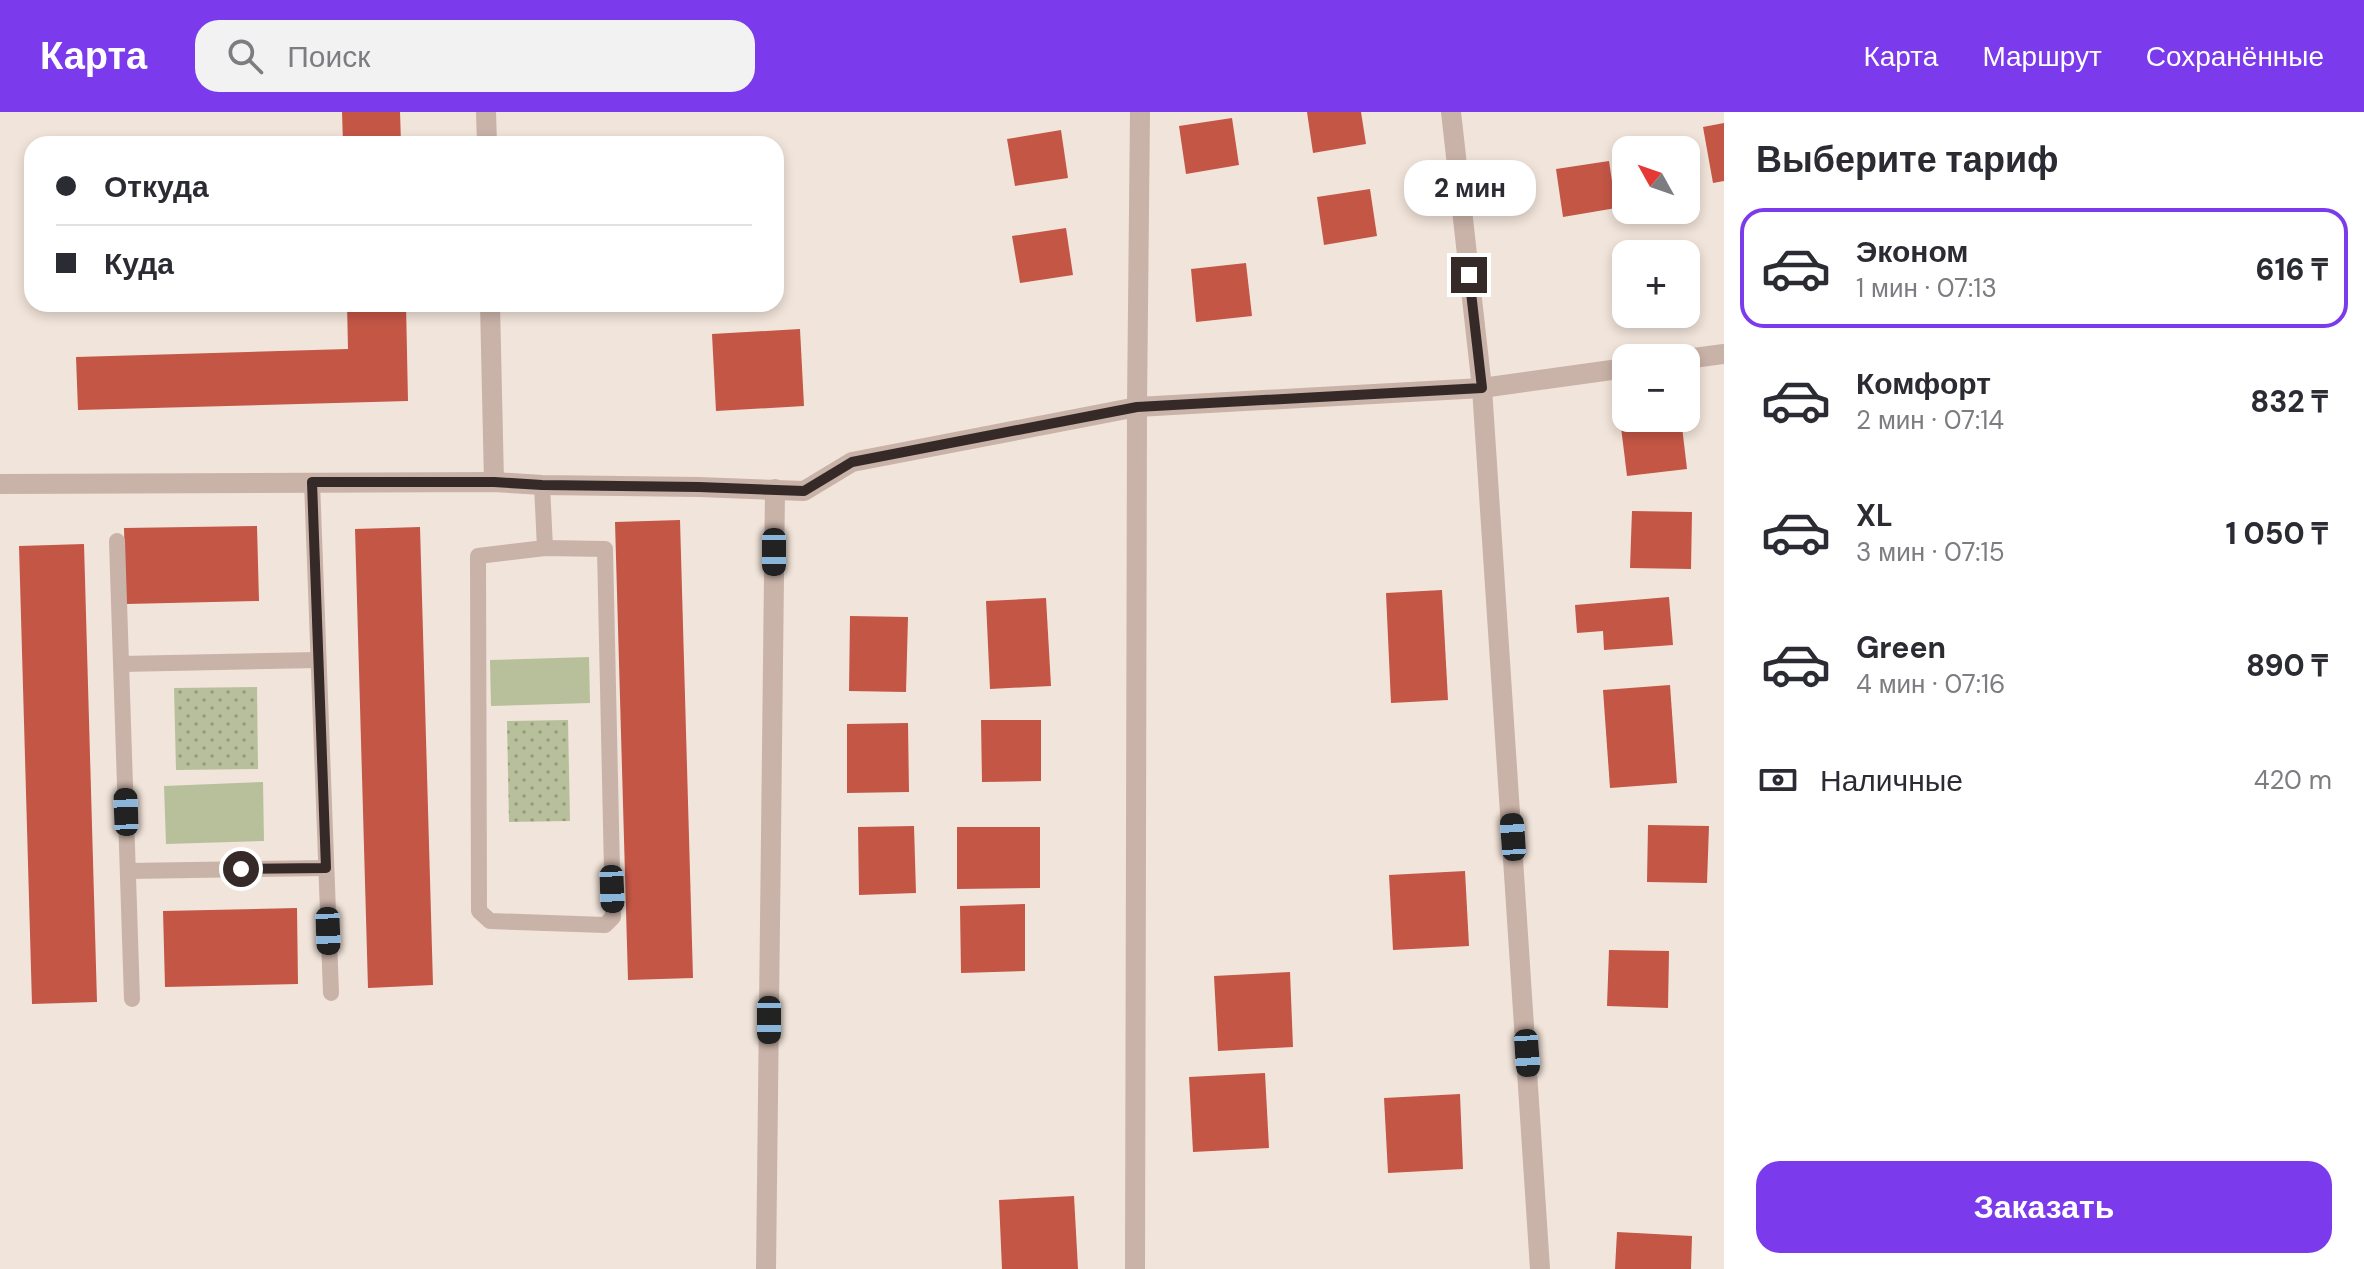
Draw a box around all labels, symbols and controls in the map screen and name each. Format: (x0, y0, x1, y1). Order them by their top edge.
search box (195, 20, 755, 92)
text: Карта (40, 31, 147, 81)
icon: search (223, 34, 267, 78)
text: Поиск (287, 37, 370, 76)
text: Карта (1863, 38, 1938, 75)
text: Маршрут (1982, 38, 2102, 75)
text: Сохранённые (2146, 38, 2324, 75)
north arrow (1612, 136, 1700, 224)
map controls (1612, 136, 1700, 432)
text: Выберите тариф (1756, 136, 2059, 183)
callout: 2 мин (1403, 159, 1535, 215)
text: Откуда (104, 167, 209, 206)
text: 2 мин (1434, 171, 1506, 205)
icon: car (1760, 232, 1832, 304)
text: Эконом (1856, 232, 1969, 271)
button: + (1612, 240, 1700, 328)
text: Куда (104, 244, 174, 283)
text: 616 ₸ (2255, 250, 2328, 289)
route end (1451, 257, 1487, 293)
text: 1 мин · 07:13 (1856, 271, 1997, 305)
button: − (1612, 344, 1700, 432)
icon: car (1760, 364, 1832, 436)
text: Комфорт (1856, 364, 1991, 403)
text: 832 ₸ (2250, 382, 2328, 421)
text: 2 мин · 07:14 (1856, 403, 2004, 437)
icon: car (1760, 496, 1832, 568)
text: XL (1856, 496, 1893, 535)
text: 1 050 ₸ (2226, 514, 2328, 553)
car (762, 528, 786, 576)
text: 3 мин · 07:15 (1856, 535, 2005, 569)
icon: car (1760, 628, 1832, 700)
text: Green (1856, 628, 1946, 667)
text: 890 ₸ (2246, 646, 2328, 685)
text: 4 мин · 07:16 (1856, 667, 2005, 701)
icon: cash (1756, 758, 1800, 802)
text: Наличные (1820, 761, 1963, 800)
text: 420 m (2254, 763, 2332, 797)
car (113, 788, 139, 836)
car (1499, 812, 1527, 862)
route start (223, 851, 259, 887)
car (599, 865, 625, 913)
car (315, 907, 341, 955)
car (757, 996, 781, 1044)
car (1513, 1028, 1541, 1078)
button: Заказать (1756, 1161, 2332, 1253)

